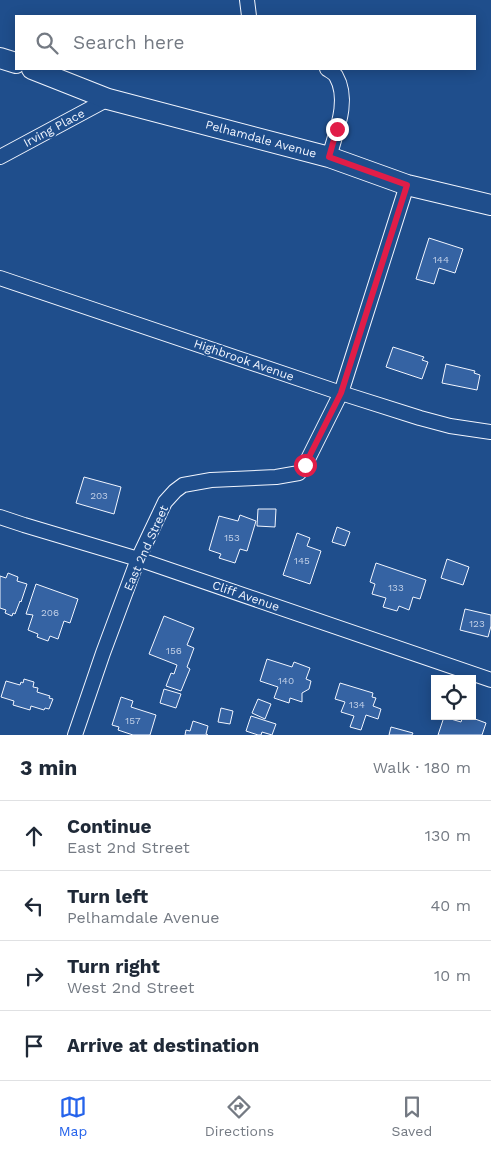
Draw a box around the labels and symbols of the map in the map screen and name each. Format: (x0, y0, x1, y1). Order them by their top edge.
street label: Irving Place (21, 106, 87, 150)
street label: Pelhamdale Avenue (204, 117, 318, 161)
route end (326, 118, 349, 141)
house number: 144 (433, 254, 449, 265)
street label: Highbrook Avenue (192, 336, 296, 384)
route start (294, 454, 317, 477)
house number: 203 (90, 490, 108, 501)
street label: East 2nd Street (121, 503, 171, 593)
house number: 153 (224, 532, 240, 543)
house number: 145 (294, 555, 310, 566)
street label: Cliff Avenue (211, 578, 281, 614)
house number: 133 (388, 582, 404, 593)
house number: 206 (41, 607, 59, 618)
house number: 123 (469, 618, 485, 629)
house number: 156 (166, 645, 182, 656)
house number: 140 (278, 675, 294, 686)
house number: 134 (349, 699, 365, 710)
house number: 157 (125, 715, 141, 726)

